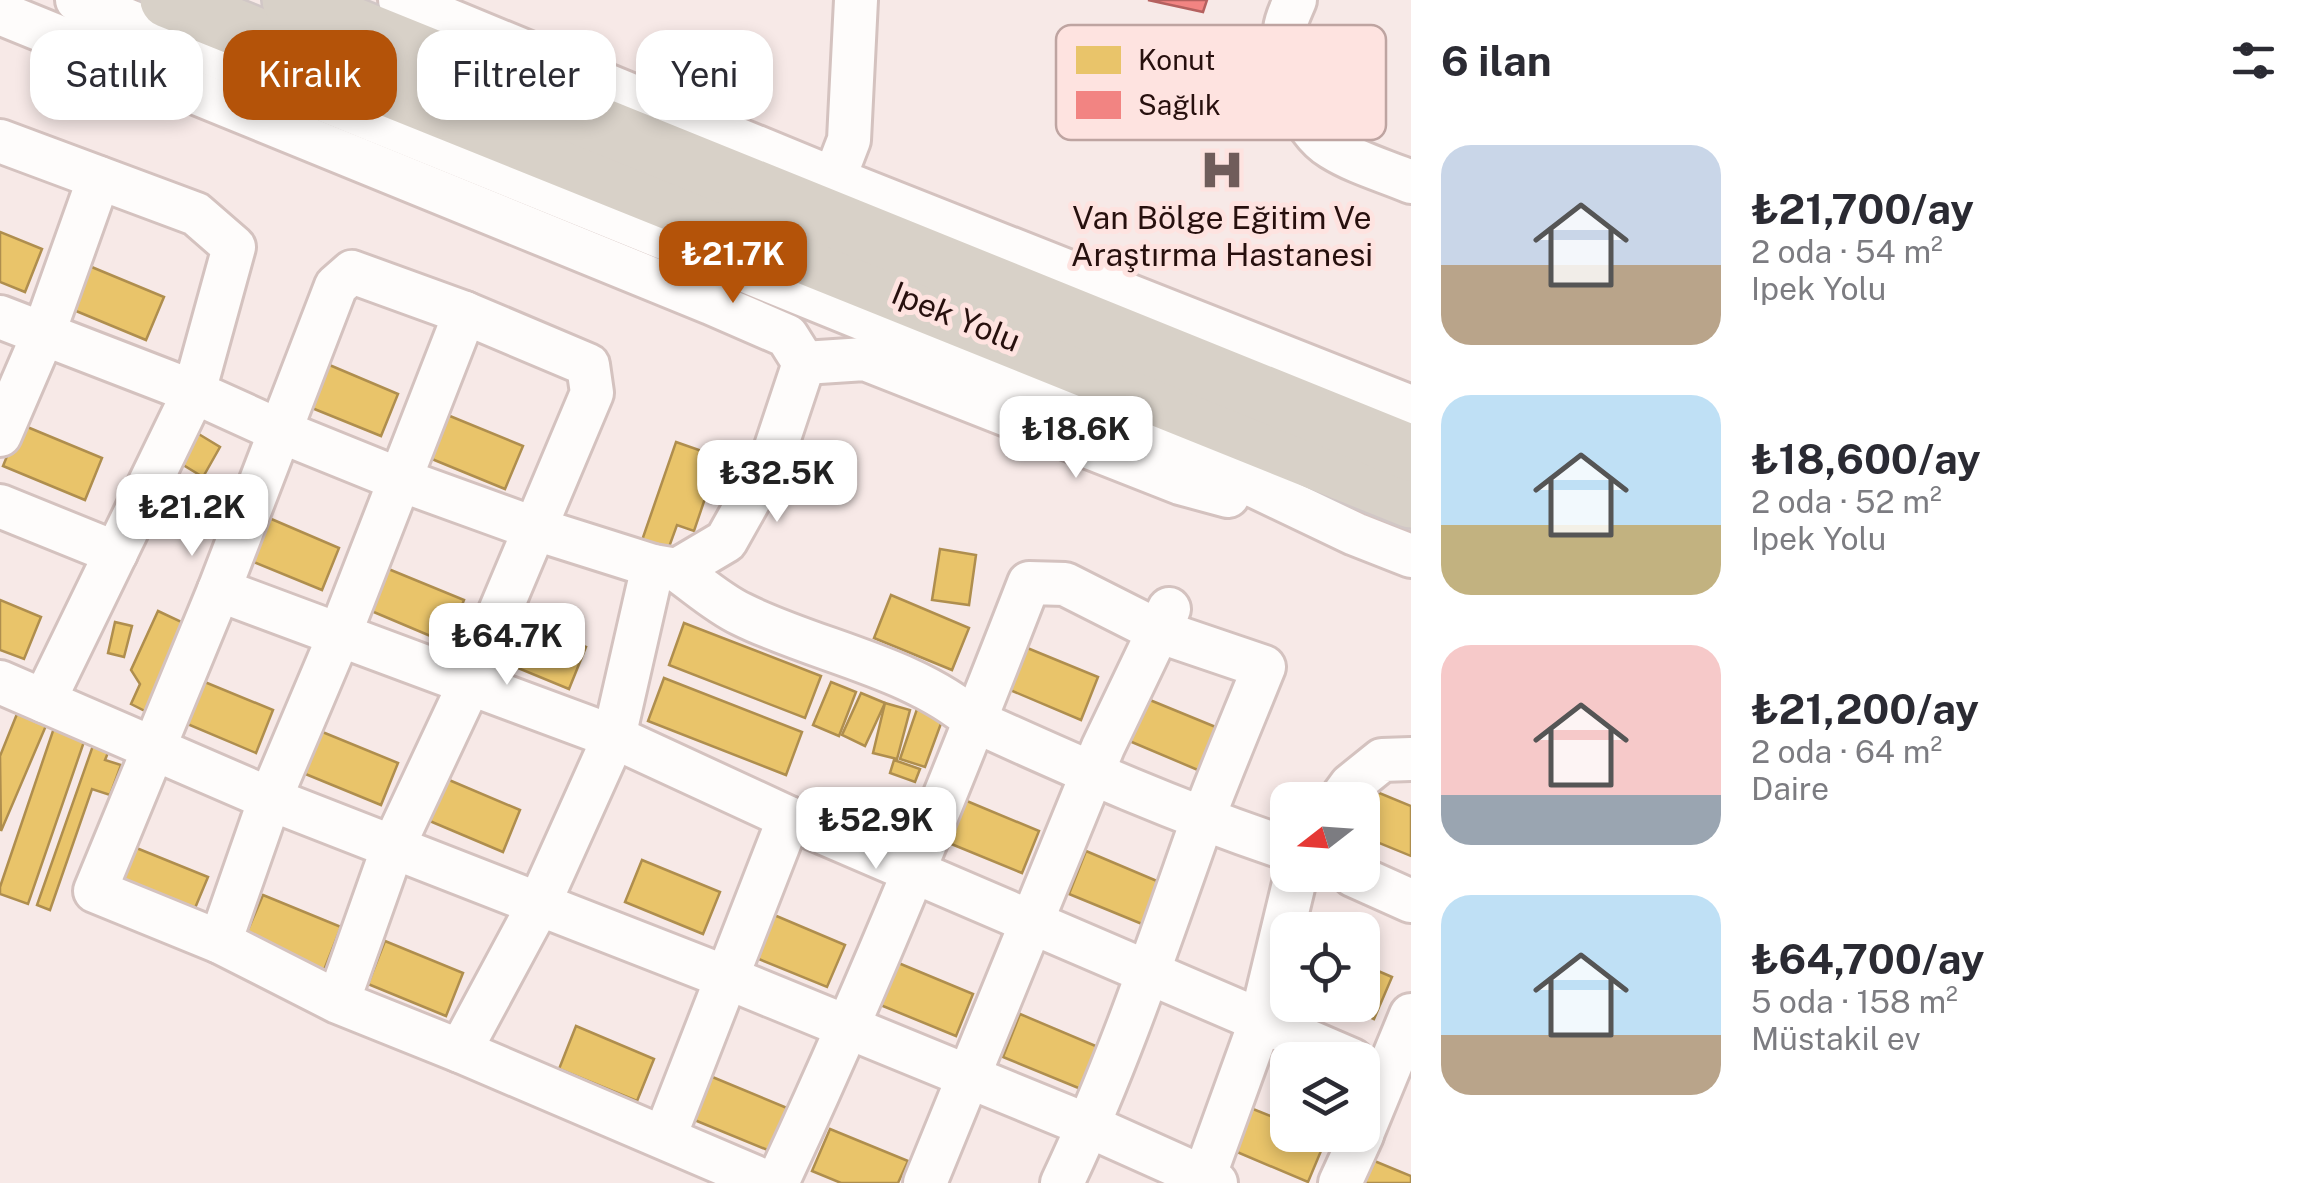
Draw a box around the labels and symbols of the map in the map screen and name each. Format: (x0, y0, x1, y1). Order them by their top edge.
legend (1056, 25, 1386, 140)
text: Konut (1138, 43, 1215, 76)
text: Sağlık (1138, 88, 1221, 121)
hospital icon: Van Bölge Eğitim Ve Araştırma Hastanesi (1198, 146, 1246, 194)
place label: Van Bölge Eğitim Ve Araştırma Hastanesi (1071, 199, 1373, 273)
pin: ₺21.7K (652, 221, 814, 306)
street label: Ipek Yolu (887, 274, 1026, 359)
pin: ₺18.6K (995, 396, 1157, 481)
pin: ₺32.5K (696, 440, 858, 525)
pin: ₺21.2K (111, 474, 273, 559)
pin: ₺64.7K (426, 603, 588, 688)
north arrow (1270, 782, 1380, 892)
pin: ₺52.9K (795, 787, 957, 872)

